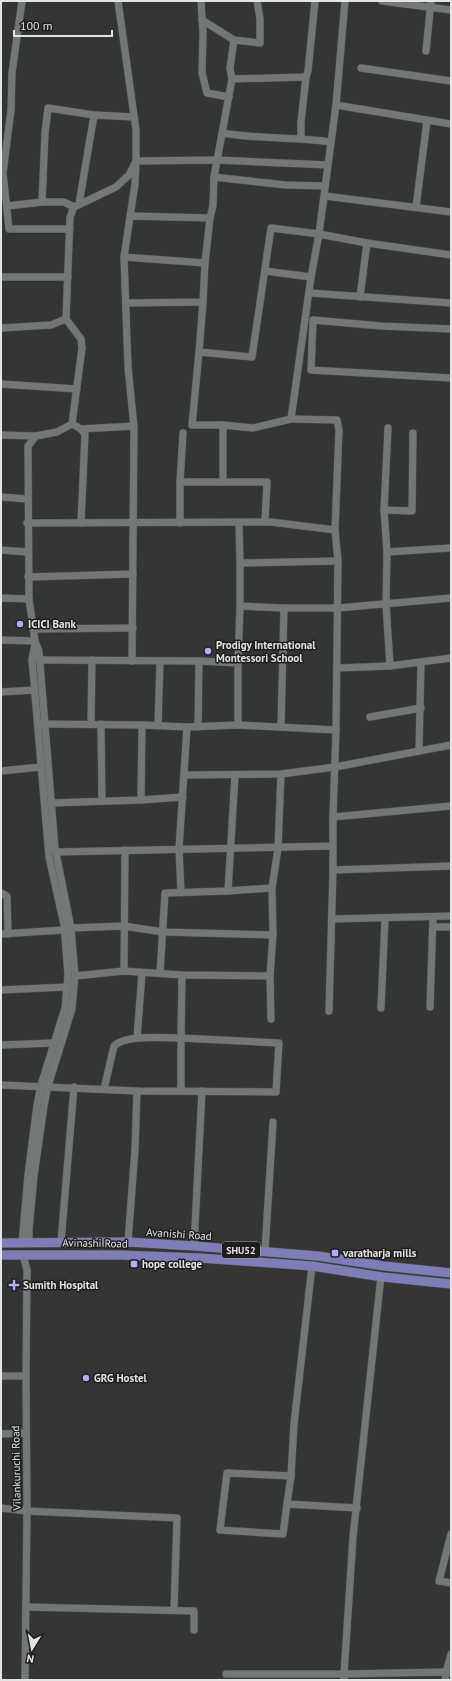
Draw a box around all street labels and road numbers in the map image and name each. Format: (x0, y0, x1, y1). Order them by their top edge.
street label: Avanishi Road (146, 1225, 212, 1243)
street label: Avinashi Road (62, 1235, 128, 1251)
road number: SHU52 (222, 1242, 260, 1258)
street label: Vilankuruchi Road (8, 1425, 24, 1512)

